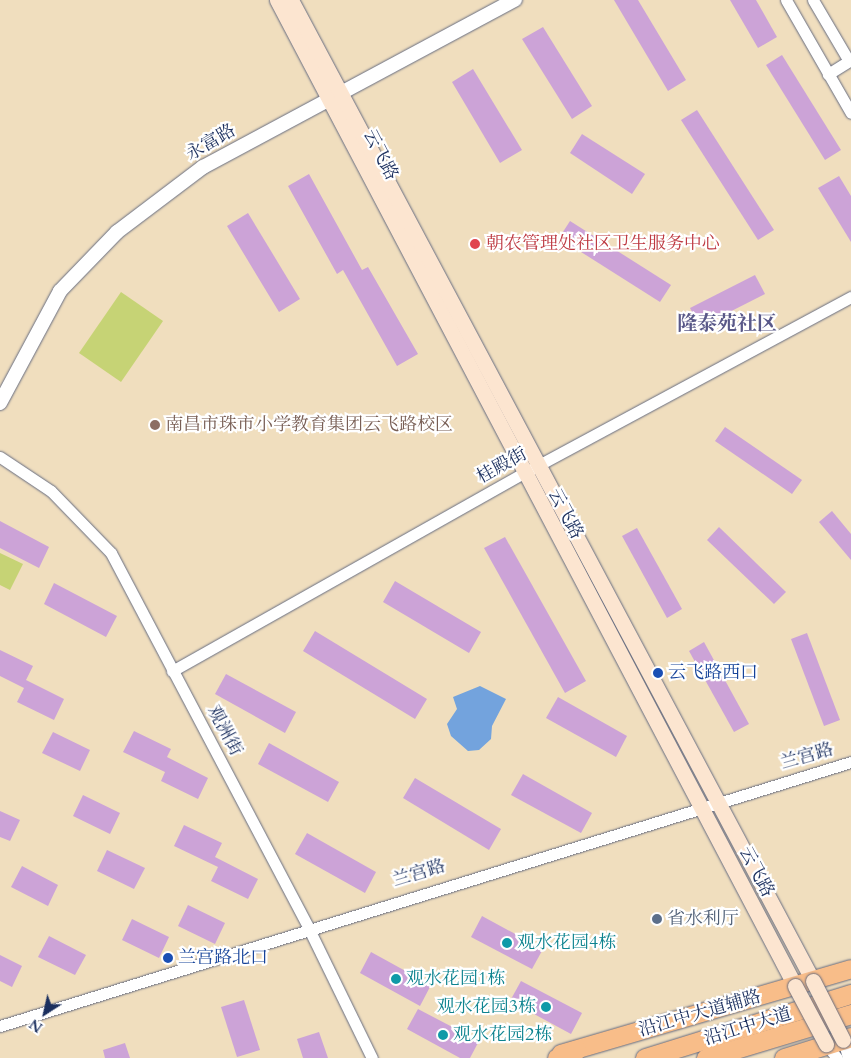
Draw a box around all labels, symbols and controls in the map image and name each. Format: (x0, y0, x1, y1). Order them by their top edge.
street label: 永富路 (182, 120, 240, 166)
street label: 云飞路 (358, 126, 402, 184)
place label: 朝农管理处社区卫生服务中心 (486, 233, 720, 255)
marker: 朝农管理处社区卫生服务中心 (468, 237, 482, 251)
district label: 隆泰苑社区 (677, 311, 777, 335)
place label: 南昌市珠市小学教育集团云飞路校区 (165, 414, 453, 436)
marker: 南昌市珠市小学教育集团云飞路校区 (149, 419, 161, 431)
street label: 桂殿街 (473, 443, 531, 489)
street label: 云飞路 (543, 485, 587, 543)
place label: 云飞路西口 (668, 662, 758, 684)
marker: 云飞路西口 (652, 667, 664, 679)
street label: 观洲街 (202, 702, 246, 760)
street label: 兰宫路 (778, 739, 836, 775)
street label: 云飞路 (734, 843, 778, 901)
street label: 兰宫路 (390, 856, 448, 892)
place label: 省水利厅 (667, 908, 739, 930)
marker: 省水利厅 (651, 913, 663, 925)
place label: 观水花园4栋 (517, 932, 616, 954)
marker: 观水花园4栋 (501, 937, 513, 949)
place label: 兰宫路北口 (178, 947, 268, 969)
marker: 兰宫路北口 (162, 952, 174, 964)
place label: 观水花园1栋 (406, 968, 505, 990)
marker: 观水花园1栋 (390, 973, 402, 985)
street label: 沿江中大道辅路 (636, 986, 764, 1042)
north arrow (20, 988, 70, 1038)
place label: 观水花园3栋 (437, 996, 536, 1018)
marker: 观水花园3栋 (540, 1001, 552, 1013)
street label: 沿江中大道 (702, 1004, 794, 1050)
text: N (26, 1014, 47, 1037)
place label: 观水花园2栋 (453, 1024, 552, 1046)
marker: 观水花园2栋 (437, 1029, 449, 1041)

